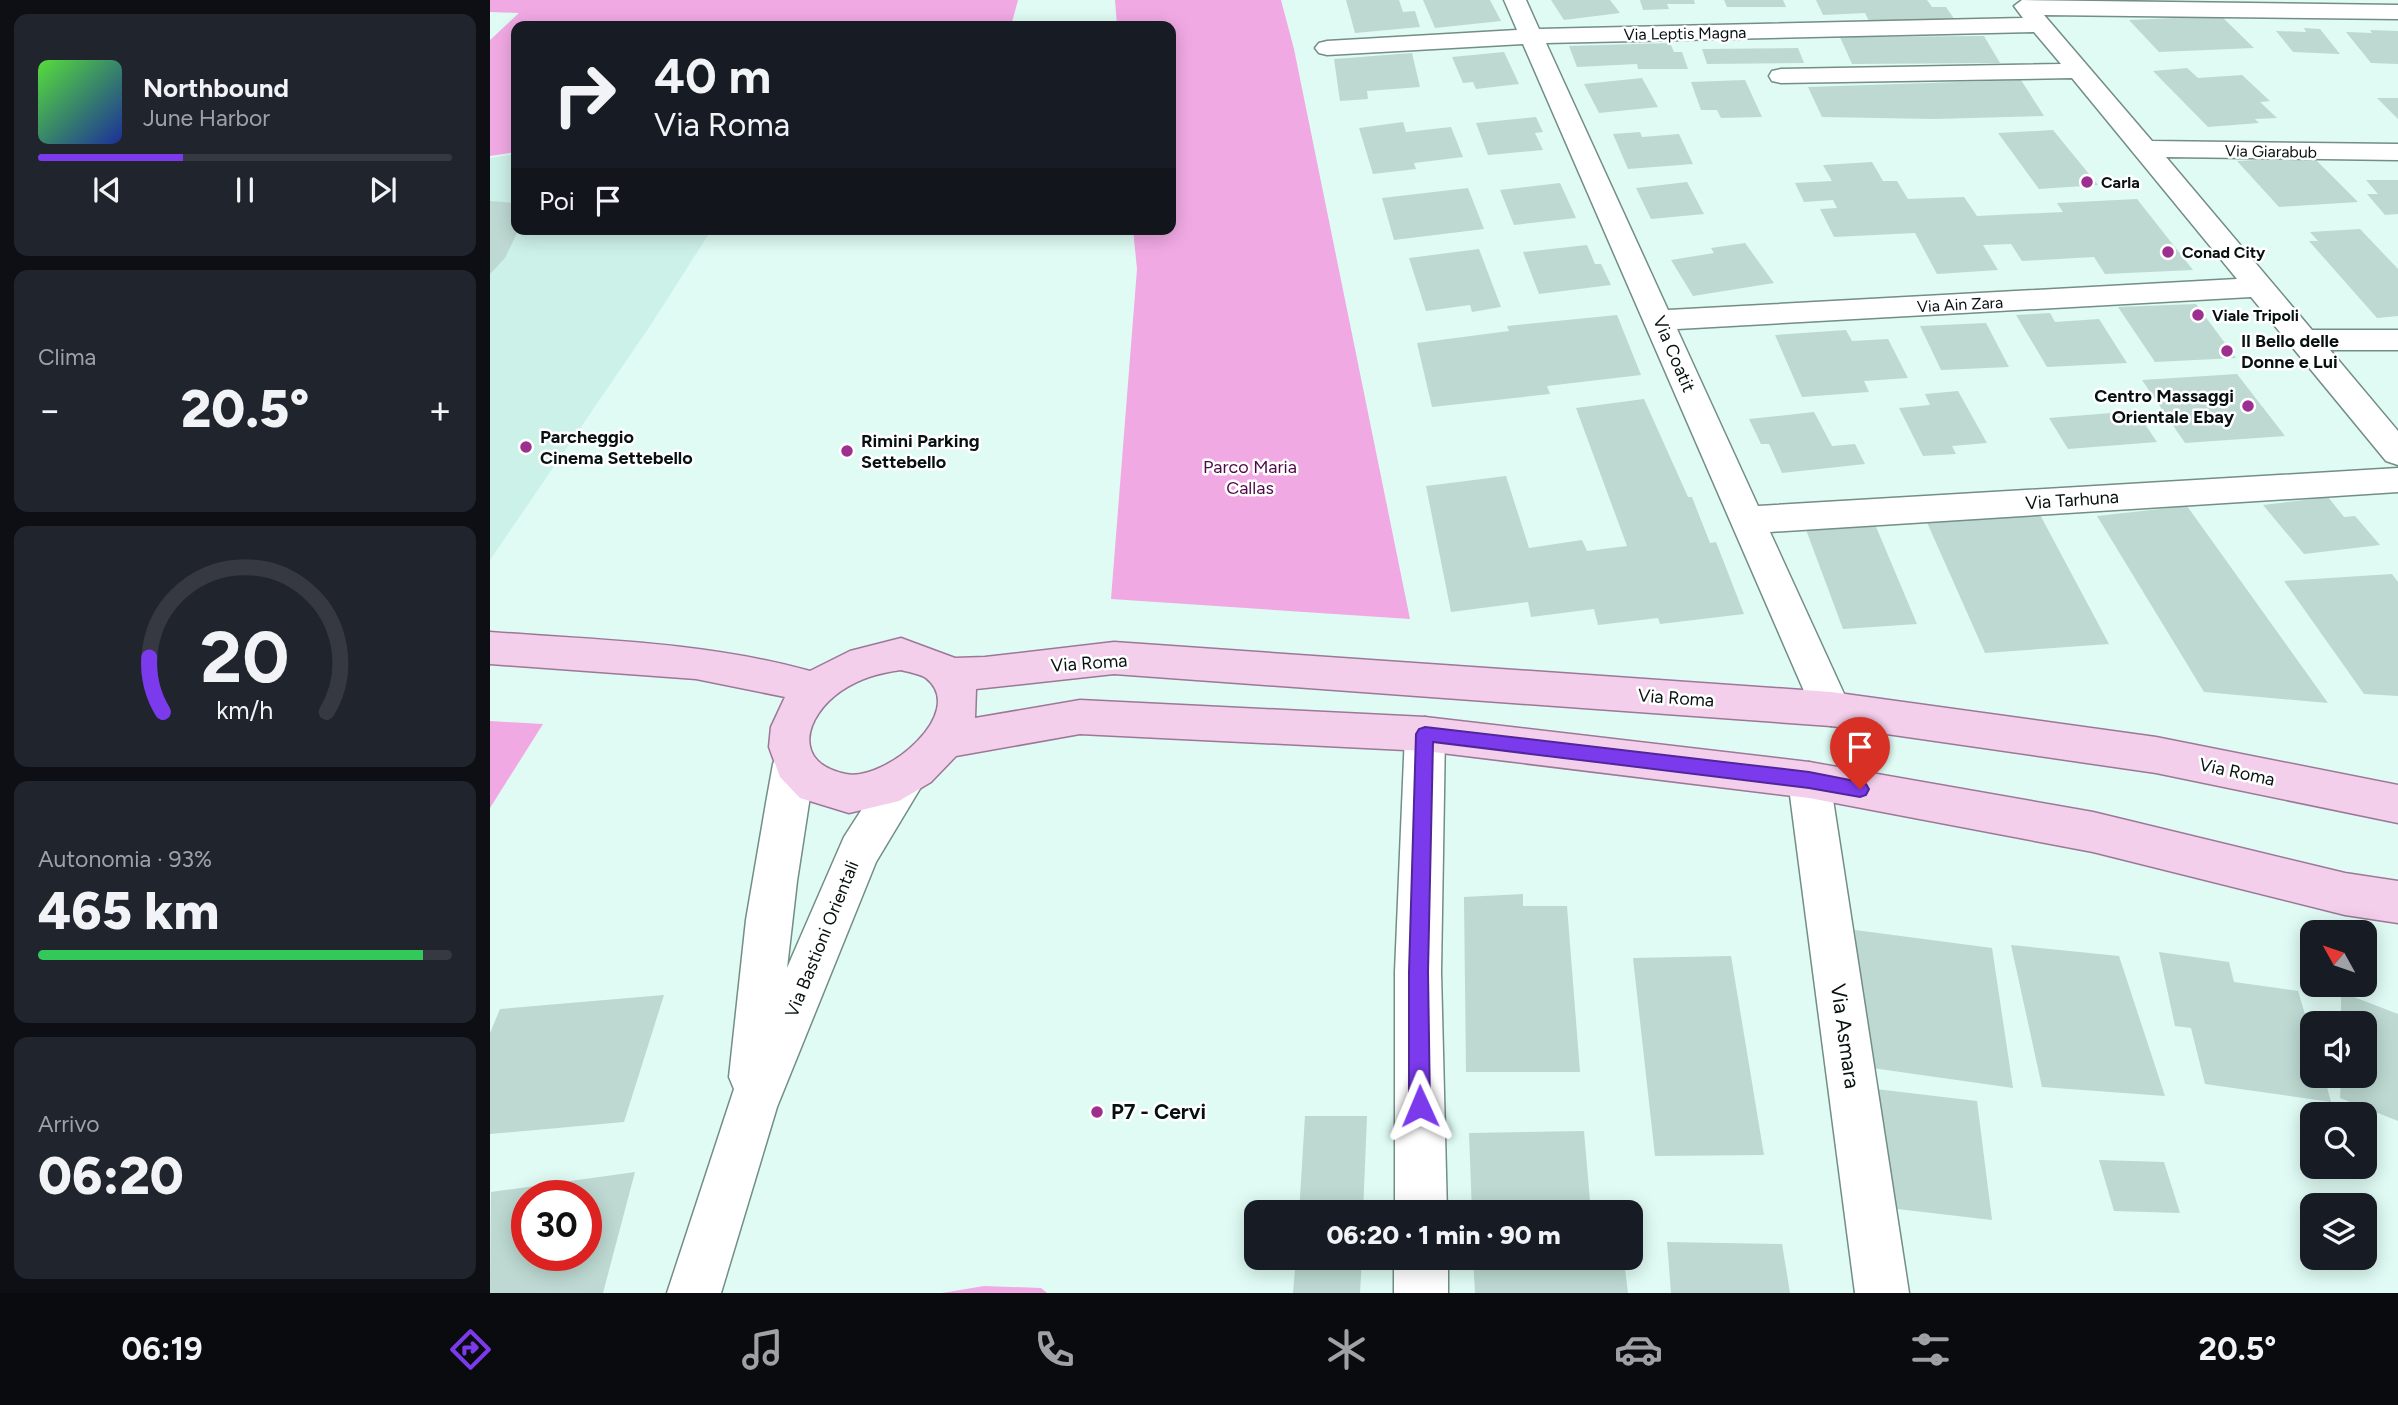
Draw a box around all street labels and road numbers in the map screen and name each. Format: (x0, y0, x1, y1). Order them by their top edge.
street label: Via Leptis Magna (1623, 23, 1747, 44)
street label: Via Giarabub (2225, 141, 2317, 162)
street label: Via Ain Zara (1916, 293, 2004, 316)
street label: Via Coatit (1648, 313, 1700, 396)
street label: Via Tarhuna (2025, 486, 2119, 514)
street label: Via Roma (1050, 649, 1128, 677)
street label: Via Roma (1637, 684, 1715, 712)
street label: Via Roma (2197, 753, 2277, 791)
street label: Via Bastioni Orientali (781, 857, 863, 1021)
street label: Via Asmara (1826, 982, 1865, 1090)

